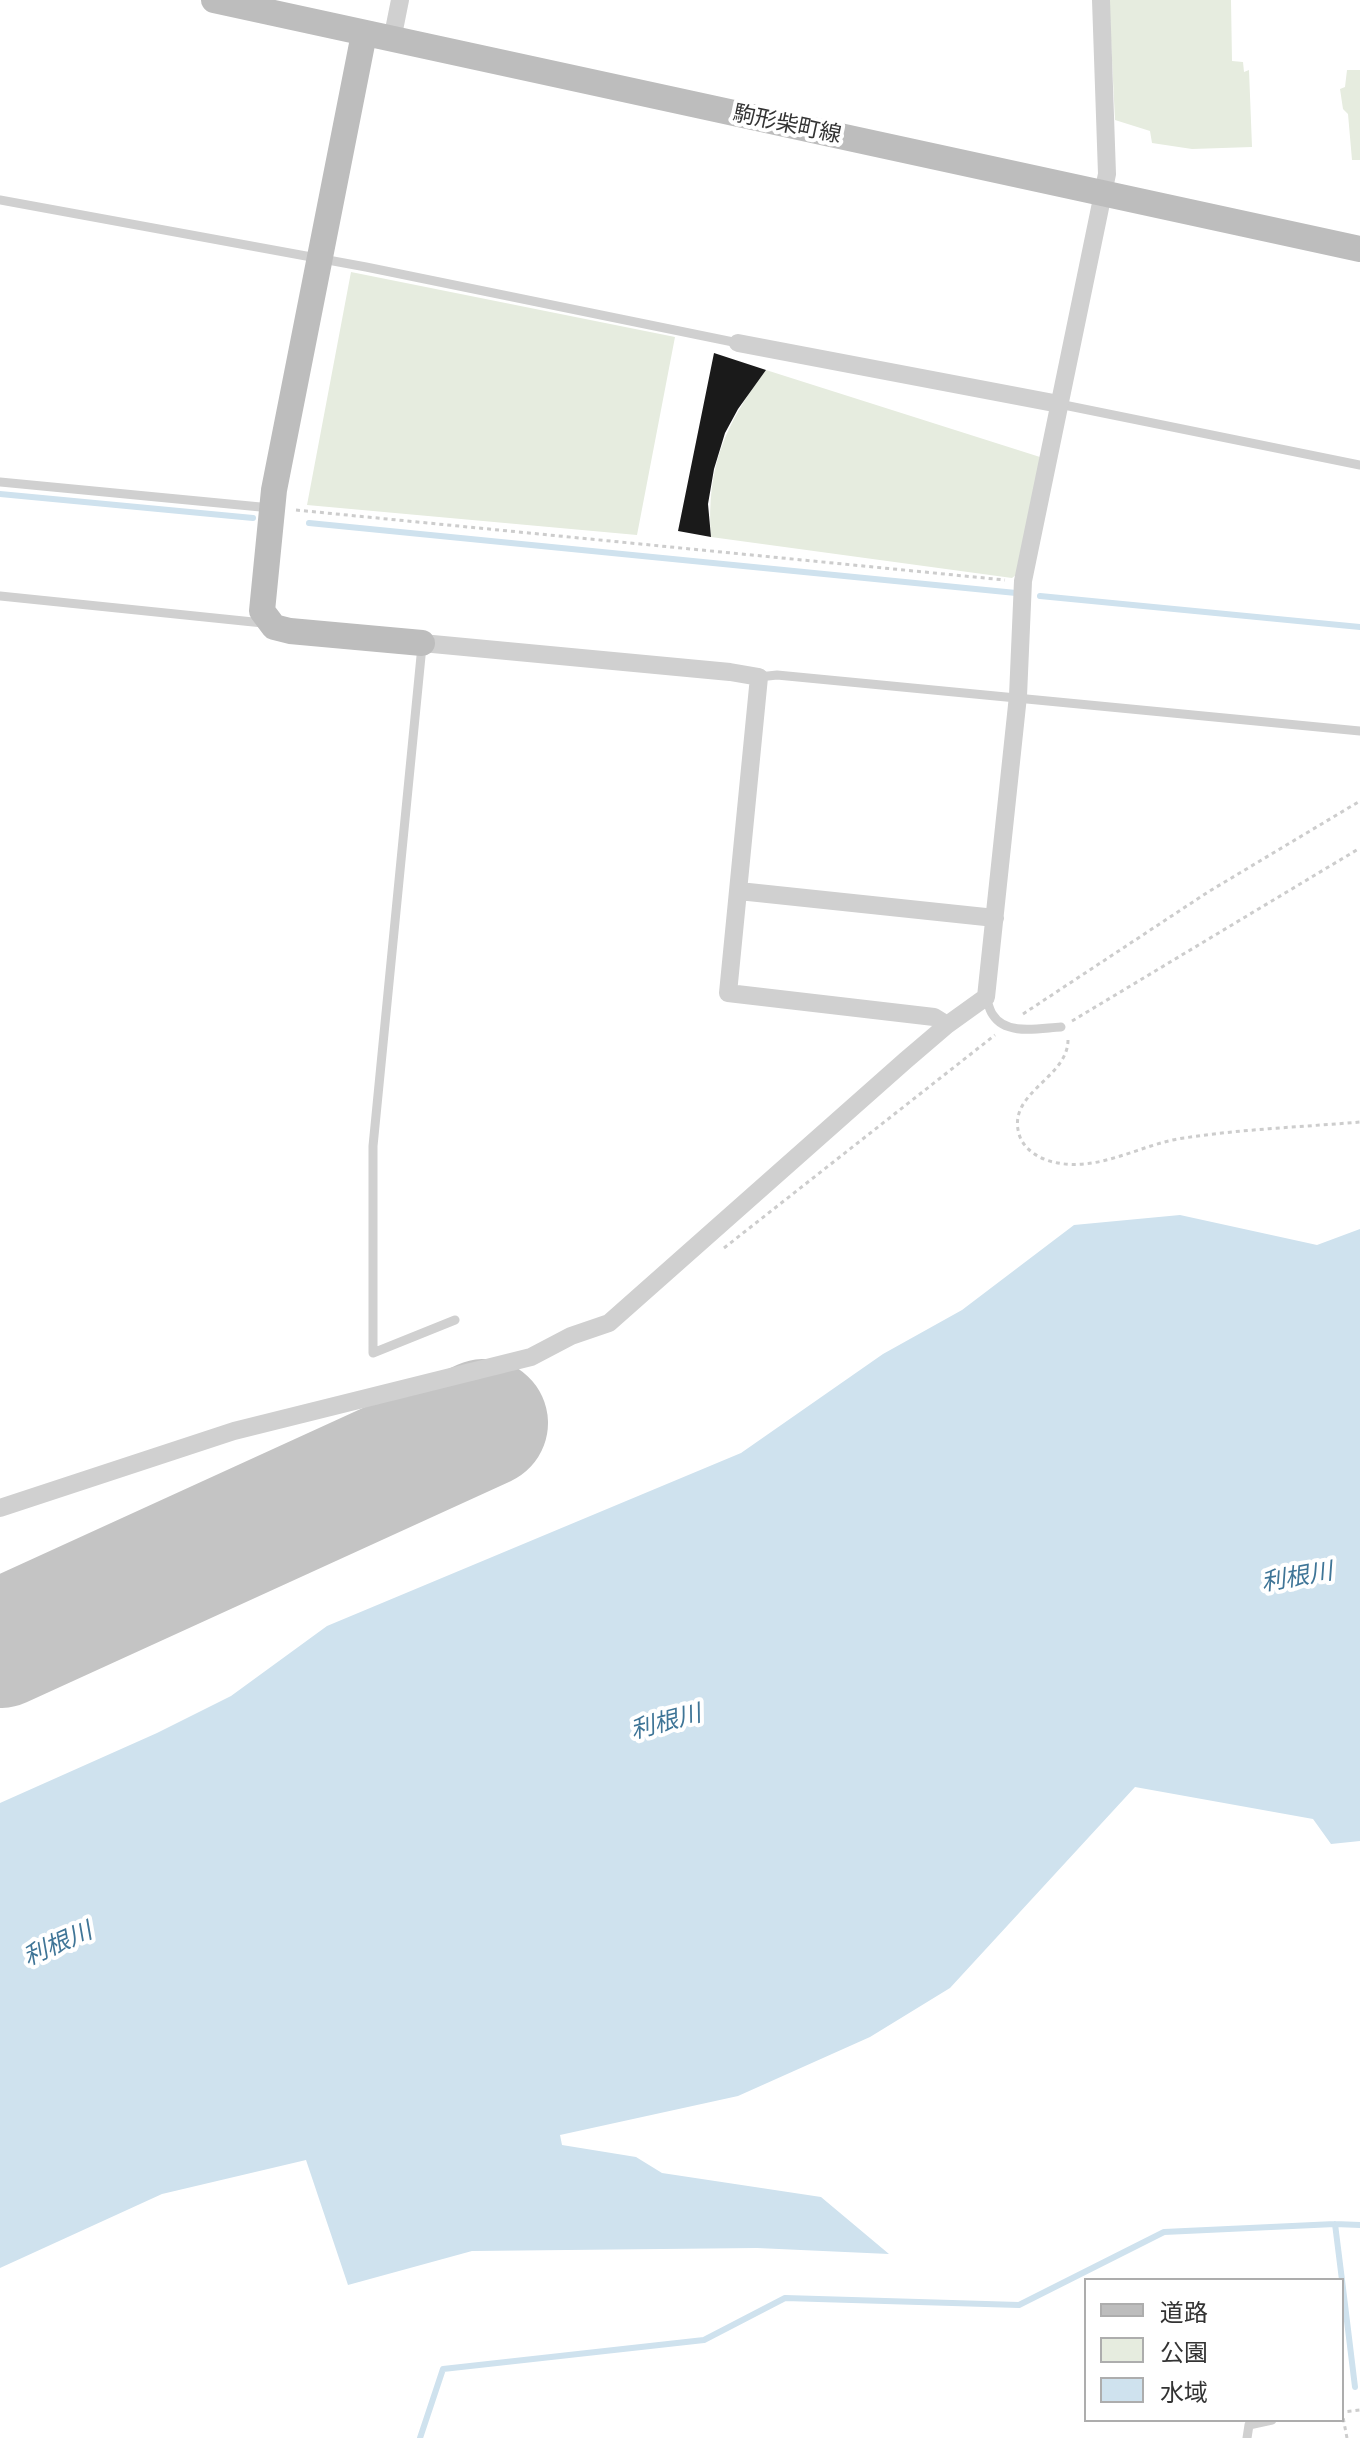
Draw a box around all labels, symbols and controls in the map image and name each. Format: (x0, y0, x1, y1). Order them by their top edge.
street label: 駒形柴町線 (730, 101, 844, 149)
water label: 利根川 (1259, 1558, 1335, 1598)
water label: 利根川 (627, 1700, 705, 1746)
water label: 利根川 (19, 1917, 97, 1973)
legend (1084, 2278, 1344, 2422)
text: 道路 (1160, 2299, 1208, 2326)
text: 公園 (1160, 2339, 1208, 2366)
text: 水域 (1160, 2379, 1208, 2406)

